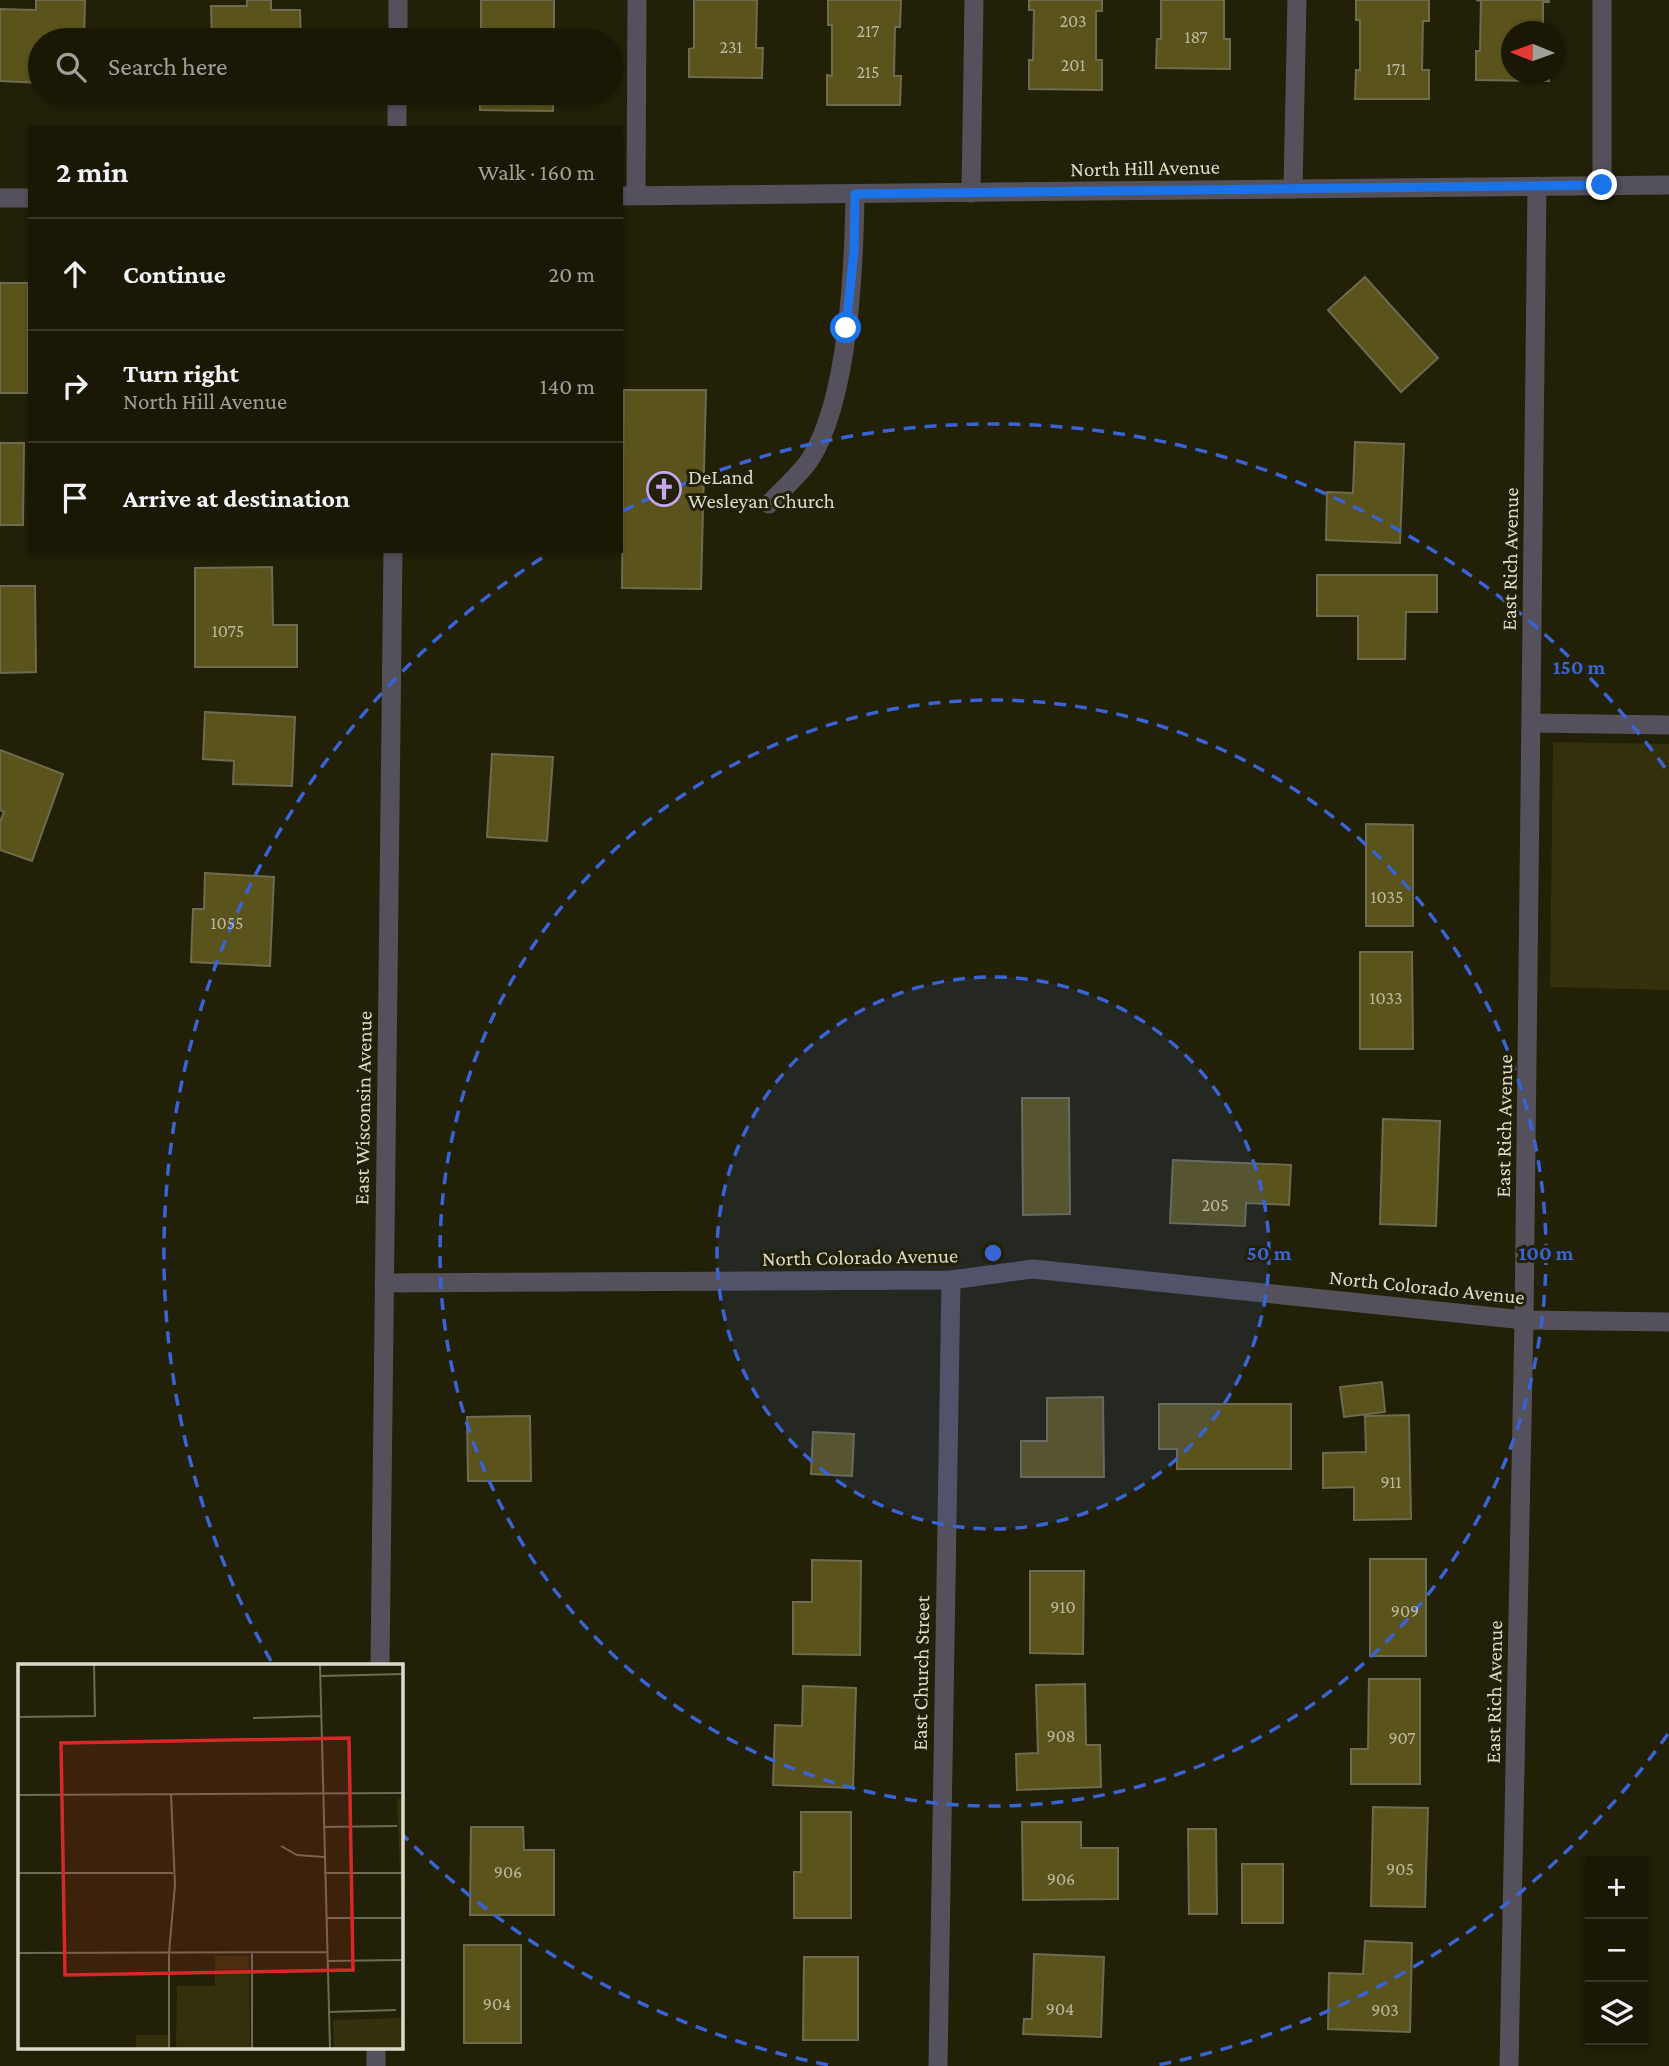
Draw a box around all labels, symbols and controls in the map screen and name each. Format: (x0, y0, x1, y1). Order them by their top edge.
house number: 203 (1059, 11, 1087, 31)
house number: 217 (857, 21, 879, 41)
north arrow (1501, 21, 1564, 84)
house number: 187 (1184, 27, 1208, 47)
search box (28, 28, 623, 105)
house number: 231 (719, 37, 743, 57)
icon: search (52, 48, 90, 86)
text: Search here (108, 52, 227, 81)
house number: 201 (1061, 55, 1085, 75)
house number: 171 (1386, 59, 1406, 79)
house number: 215 (856, 62, 880, 82)
text: 2 min (56, 155, 128, 188)
street label: North Hill Avenue (1070, 155, 1220, 181)
text: Walk · 160 m (478, 159, 595, 185)
route end (1586, 169, 1617, 200)
icon: ahead (56, 255, 94, 293)
text: Continue (123, 260, 226, 289)
text: 20 m (548, 261, 595, 287)
route start (830, 312, 861, 343)
text: Turn right (123, 359, 239, 388)
icon: right (56, 367, 94, 405)
text: 140 m (540, 373, 595, 399)
text: North Hill Avenue (123, 388, 287, 414)
place label: DeLand Wesleyan Church (688, 465, 835, 513)
church icon: DeLand Wesleyan Church (645, 470, 683, 508)
icon: arrive (56, 479, 94, 517)
text: Arrive at destination (123, 484, 350, 513)
street label: East Rich Avenue (1497, 487, 1523, 631)
house number: 1075 (212, 621, 244, 641)
text: 150 m (1553, 655, 1606, 679)
house number: 1035 (1370, 887, 1404, 907)
house number: 1055 (211, 913, 243, 933)
house number: 1033 (1370, 988, 1402, 1008)
street label: East Wisconsin Avenue (349, 1011, 377, 1205)
street label: East Rich Avenue (1491, 1054, 1517, 1198)
house number: 205 (1201, 1195, 1229, 1215)
centre of rings (981, 1241, 1005, 1265)
text: 50 m (1247, 1241, 1292, 1265)
text: 100 m (1518, 1241, 1574, 1265)
street label: North Colorado Avenue (762, 1243, 958, 1271)
street label: North Colorado Avenue (1328, 1265, 1526, 1309)
house number: 911 (1380, 1472, 1402, 1492)
street label: East Church Street (908, 1594, 934, 1751)
house number: 910 (1050, 1597, 1076, 1617)
house number: 909 (1391, 1601, 1419, 1621)
street label: East Rich Avenue (1481, 1620, 1507, 1764)
inset map (18, 1664, 402, 2048)
house number: 908 (1046, 1726, 1076, 1746)
house number: 907 (1388, 1728, 1416, 1748)
map controls (1585, 1856, 1648, 2045)
button: + (1585, 1856, 1648, 1919)
house number: 905 (1386, 1859, 1414, 1879)
house number: 906 (494, 1862, 522, 1882)
house number: 906 (1047, 1869, 1075, 1889)
button: − (1585, 1919, 1648, 1982)
button: layers (1585, 1982, 1648, 2045)
house number: 904 (483, 1994, 511, 2014)
house number: 904 (1046, 1999, 1074, 2019)
house number: 903 (1371, 2000, 1399, 2020)

